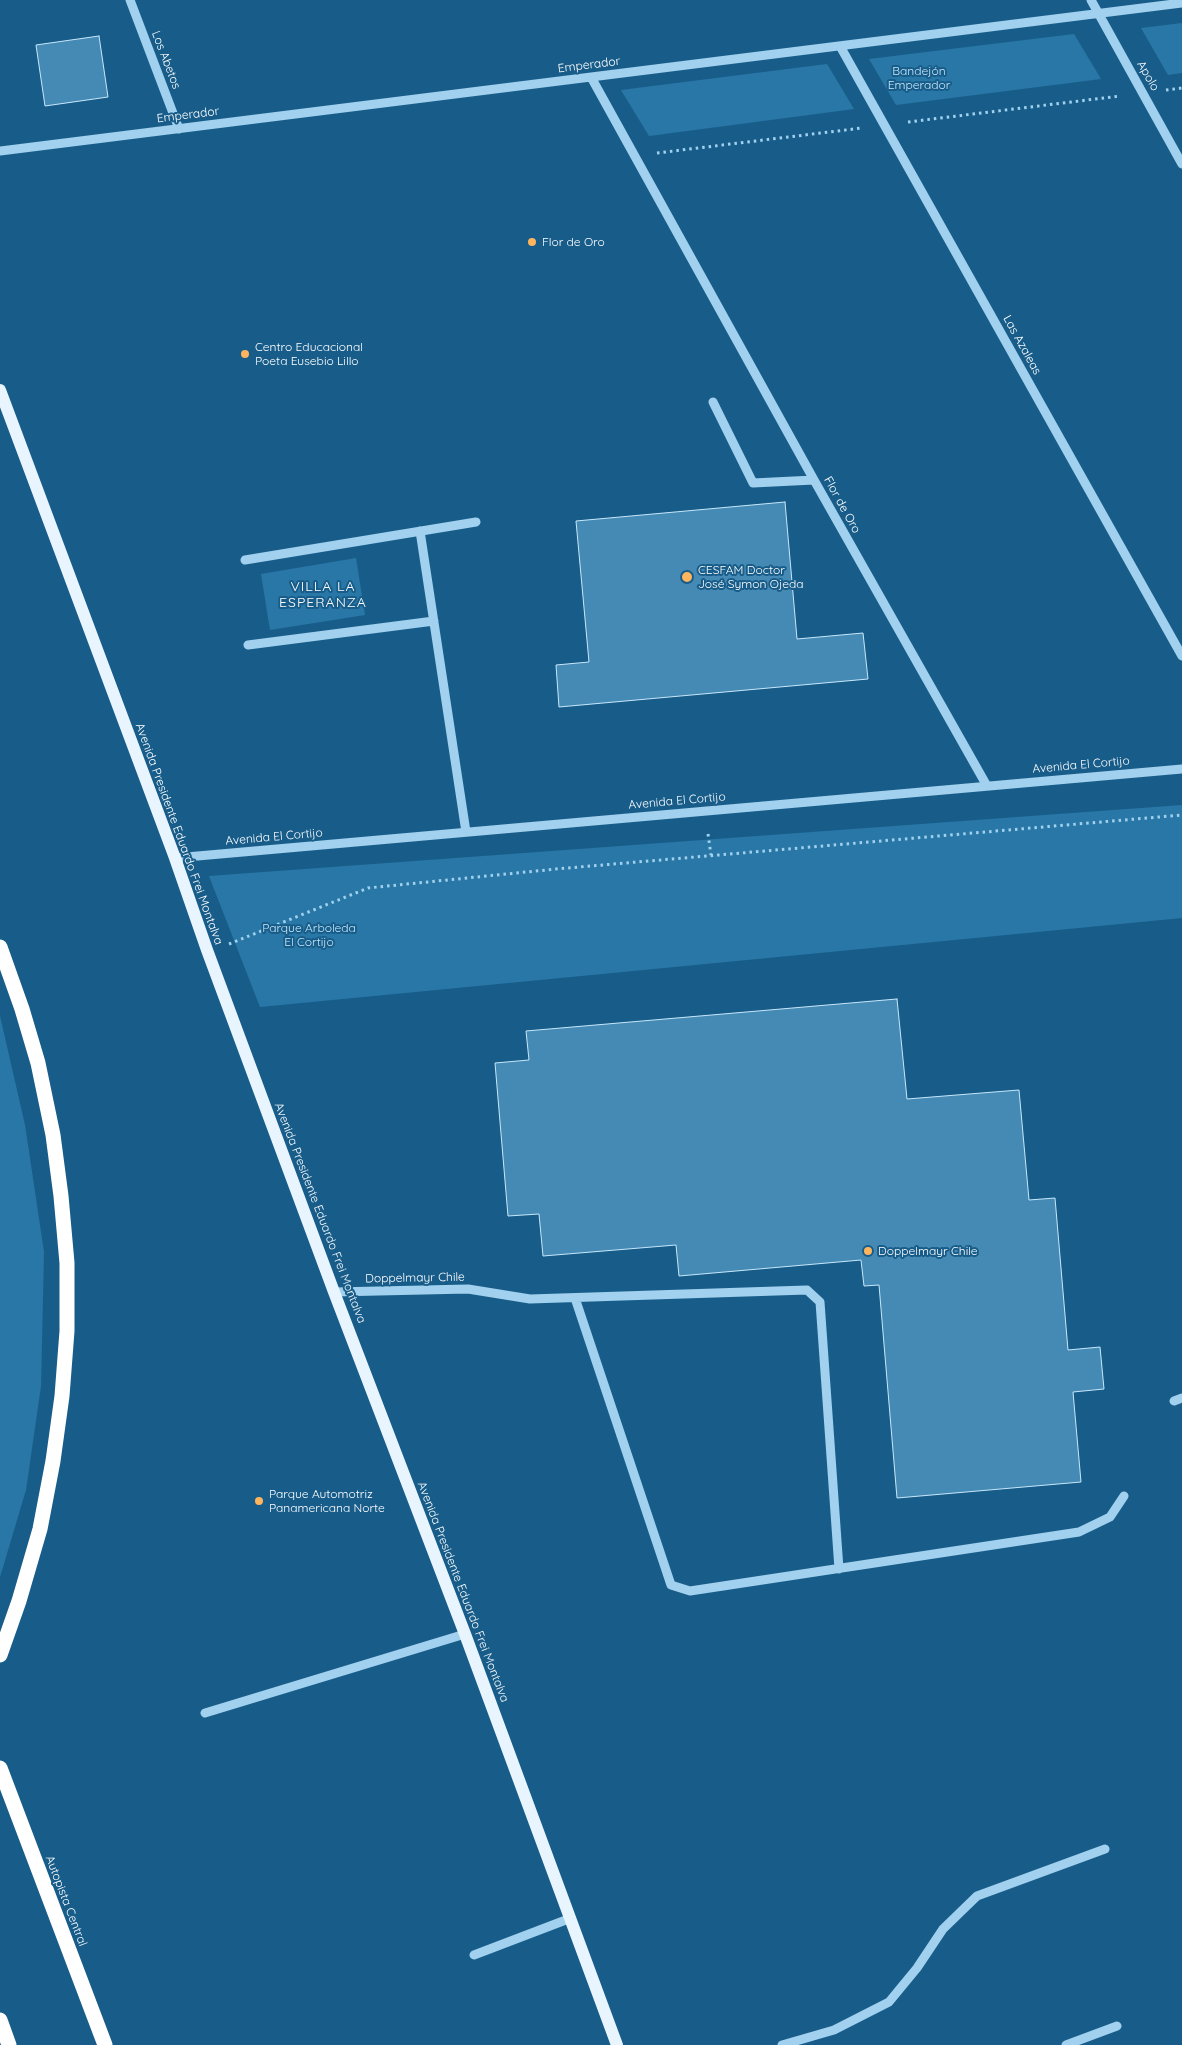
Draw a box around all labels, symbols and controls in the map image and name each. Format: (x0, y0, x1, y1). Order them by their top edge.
street label: Los Abetos (148, 29, 184, 91)
street label: Emperador (557, 54, 621, 76)
street label: Apolo (1134, 58, 1162, 94)
park label: Bandejón Emperador (888, 64, 950, 92)
street label: Emperador (156, 104, 220, 126)
place label: Flor de Oro (542, 235, 605, 249)
marker: Flor de Oro (526, 236, 538, 248)
street label: Las Azaleas (1000, 313, 1044, 377)
place label: Centro Educacional Poeta Eusebio Lillo (255, 340, 363, 368)
marker: Centro Educacional Poeta Eusebio Lillo (239, 348, 251, 360)
street label: Flor de Oro (821, 474, 863, 536)
place label: CESFAM Doctor José Symon Ojeda (698, 563, 804, 591)
marker: CESFAM Doctor José Symon Ojeda (680, 570, 694, 584)
district label: VILLA LA ESPERANZA (278, 579, 368, 612)
street label: Avenida Presidente Eduardo Frei Montalva (132, 721, 226, 947)
street label: Avenida El Cortijo (1032, 754, 1130, 776)
street label: Avenida El Cortijo (628, 790, 726, 812)
street label: Avenida El Cortijo (225, 826, 323, 848)
park label: Parque Arboleda El Cortijo (262, 921, 356, 949)
street label: Avenida Presidente Eduardo Frei Montalva (271, 1101, 369, 1325)
place label: Doppelmayr Chile (878, 1244, 978, 1258)
marker: Doppelmayr Chile (862, 1245, 874, 1257)
street label: Doppelmayr Chile (365, 1270, 465, 1286)
street label: Avenida Presidente Eduardo Frei Montalva (414, 1480, 512, 1704)
place label: Parque Automotriz Panamericana Norte (269, 1487, 385, 1515)
marker: Parque Automotriz Panamericana Norte (253, 1495, 265, 1507)
street label: Autopista Central (42, 1854, 90, 1948)

